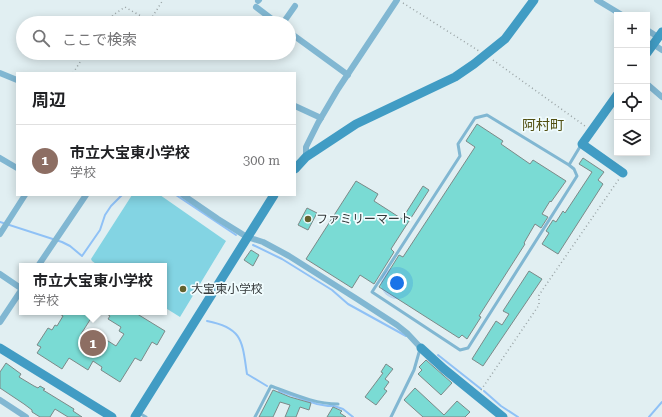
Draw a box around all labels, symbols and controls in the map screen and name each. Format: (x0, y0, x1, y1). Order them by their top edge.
map controls (614, 12, 650, 156)
button: + (614, 12, 650, 48)
search box (16, 16, 296, 60)
icon: search (30, 27, 52, 49)
text: ここで検索 (62, 31, 137, 49)
button: − (614, 48, 650, 84)
button: locate (614, 84, 650, 120)
text: 周辺 (32, 90, 66, 110)
district label: 阿村町 (522, 117, 564, 133)
button: layers (614, 120, 650, 156)
text: 市立大宝東小学校 (70, 144, 190, 162)
text: 1 (41, 153, 49, 168)
text: 300 m (243, 153, 280, 168)
text: 学校 (70, 165, 96, 180)
place label: ファミリーマート (316, 212, 412, 226)
marker: ファミリーマート (303, 214, 313, 224)
popup (19, 263, 167, 315)
text: 市立大宝東小学校 (33, 272, 153, 290)
your location (387, 273, 407, 293)
place label: 大宝東小学校 (191, 282, 263, 296)
marker: 大宝東小学校 (178, 284, 188, 294)
text: 学校 (33, 293, 59, 308)
pin: 1 (80, 328, 106, 358)

